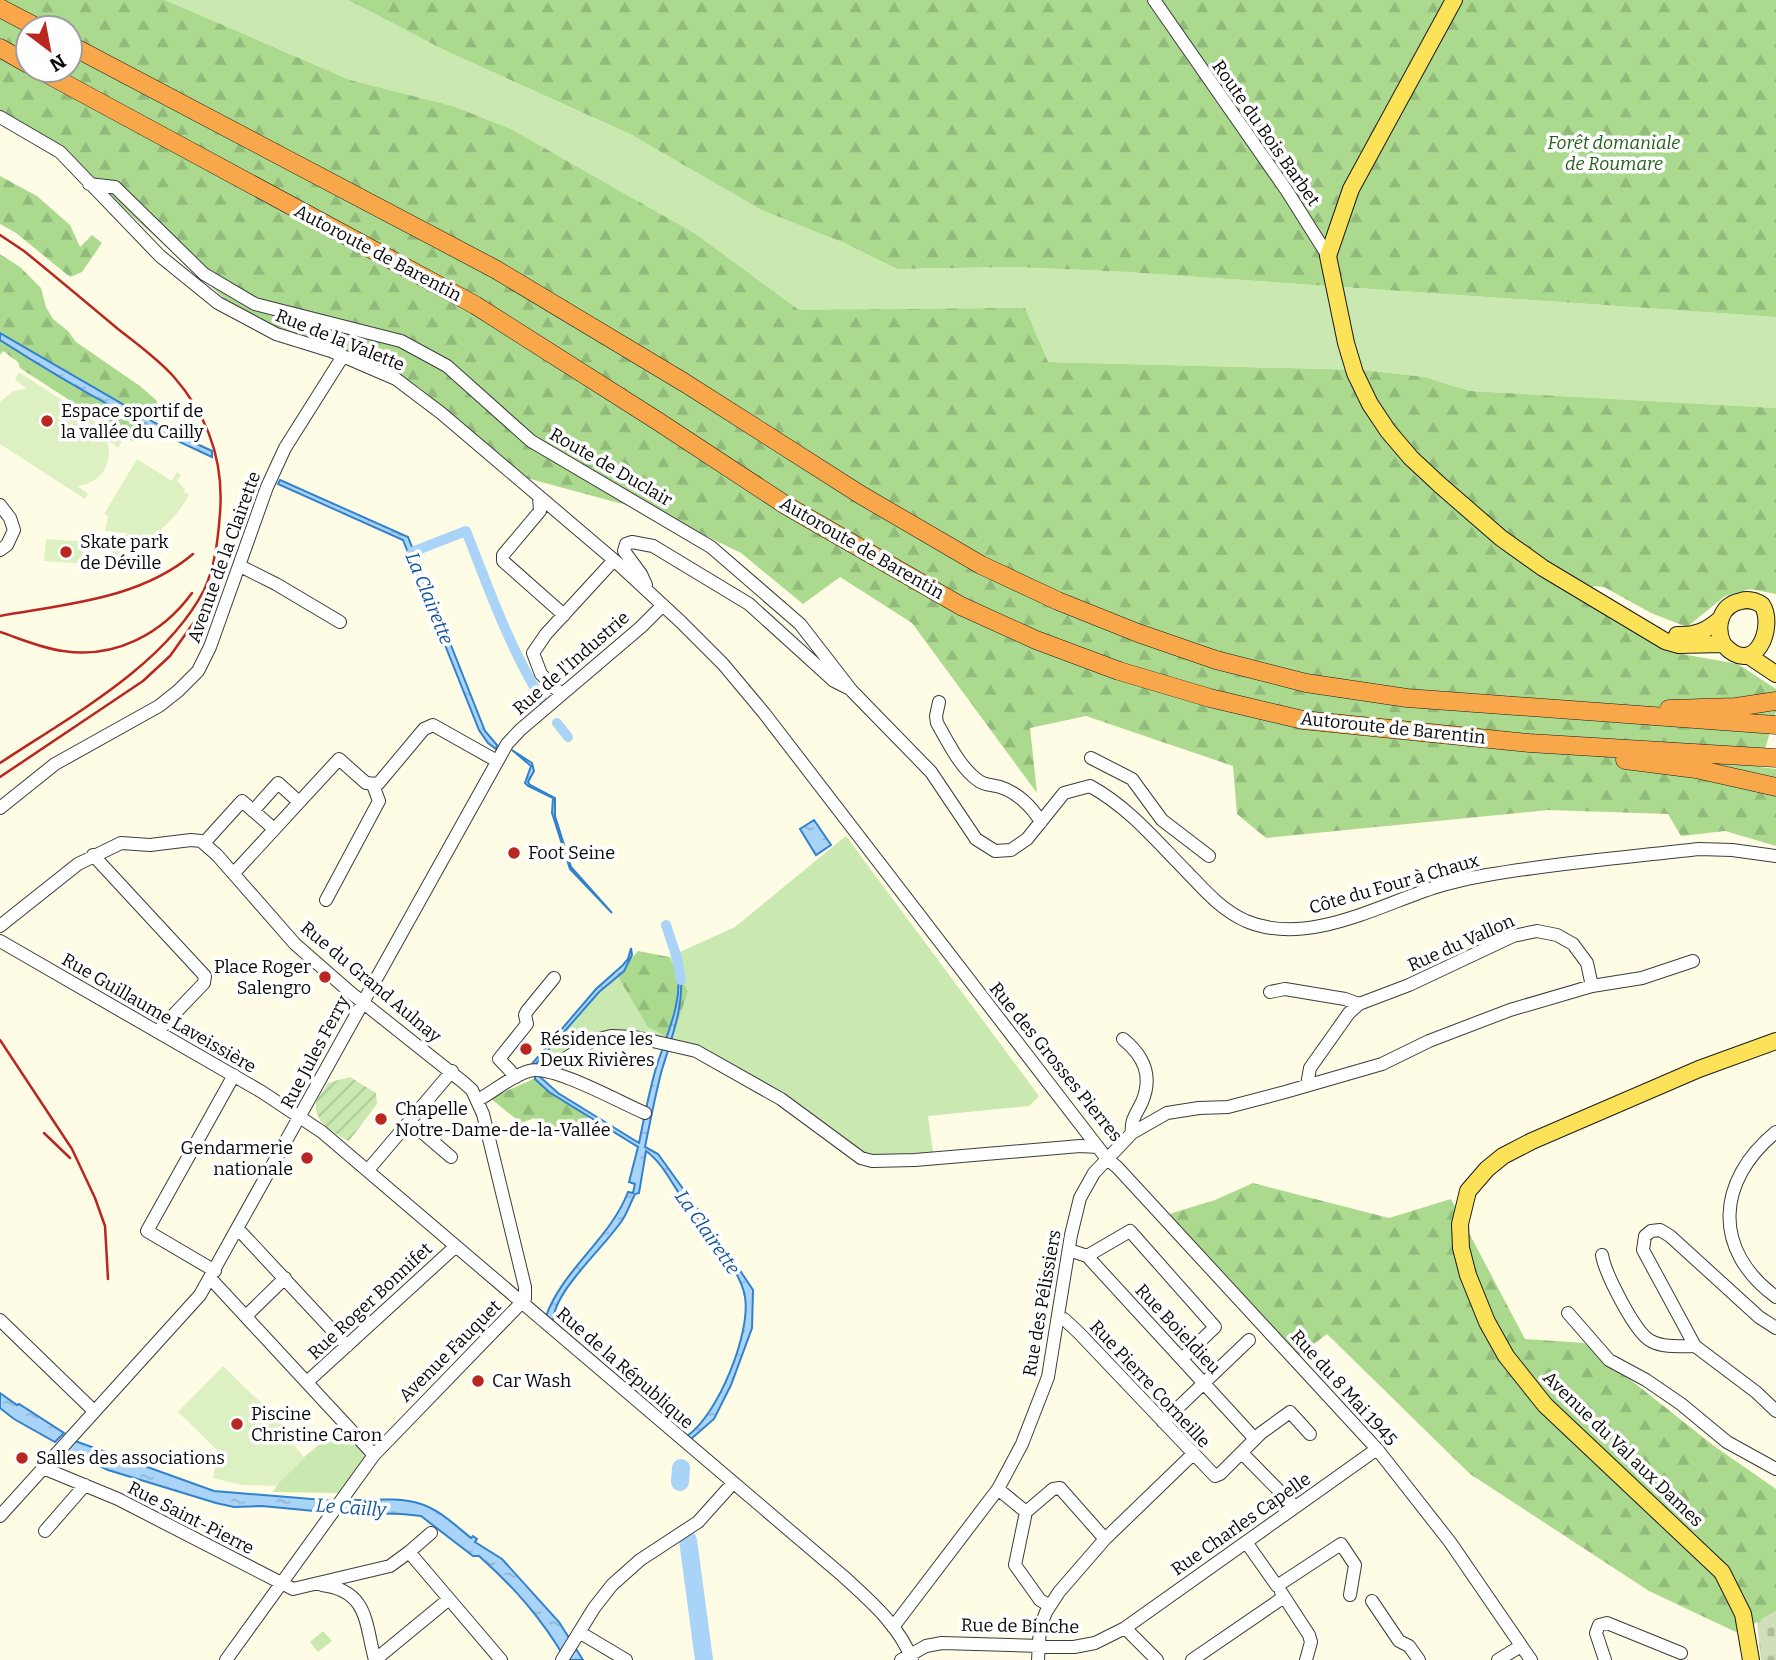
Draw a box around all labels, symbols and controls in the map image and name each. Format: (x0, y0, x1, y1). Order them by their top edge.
north arrow (14, 14, 84, 84)
text: N (45, 49, 70, 77)
street label: Route du Bois Barbet (1207, 56, 1325, 211)
park label: Forêt domaniale de Roumare (1548, 132, 1680, 175)
street label: Autoroute de Barentin (291, 200, 466, 307)
street label: Rue de la Valette (272, 304, 408, 376)
place label: Espace sportif de la vallée du Cailly (61, 400, 204, 443)
marker: Espace sportif de la vallée du Cailly (39, 413, 55, 429)
street label: Route de Duclair (546, 423, 676, 511)
street label: Avenue de la Clairette (183, 468, 265, 646)
street label: Autoroute de Barentin (776, 492, 949, 604)
place label: Skate park de Déville (80, 531, 169, 574)
marker: Skate park de Déville (58, 544, 74, 560)
water label: La Clairette (401, 549, 459, 648)
street label: Rue de l'Industrie (508, 607, 634, 719)
street label: Autoroute de Barentin (1299, 707, 1487, 749)
place label: Foot Seine (528, 842, 615, 864)
marker: Foot Seine (506, 845, 522, 861)
street label: Côte du Four à Chaux (1307, 849, 1481, 919)
street label: Rue du Vallon (1404, 909, 1518, 976)
street label: Rue du Grand Aulnay (296, 917, 446, 1047)
street label: Rue Guillaume Laveissière (58, 948, 260, 1078)
place label: Place Roger Salengro (214, 956, 311, 999)
marker: Place Roger Salengro (317, 969, 333, 985)
street label: Rue des Grosses Pierres (985, 978, 1127, 1146)
street label: Rue Jules Ferry (276, 991, 354, 1112)
place label: Résidence les Deux Rivières (540, 1028, 654, 1071)
marker: Résidence les Deux Rivières (518, 1041, 534, 1057)
place label: Chapelle Notre-Dame-de-la-Vallée (395, 1098, 611, 1141)
marker: Chapelle Notre-Dame-de-la-Vallée (373, 1111, 389, 1127)
place label: Gendarmerie nationale (181, 1137, 293, 1180)
marker: Gendarmerie nationale (299, 1150, 315, 1166)
water label: La Clairette (670, 1186, 745, 1279)
street label: Rue des Pélissiers (1018, 1228, 1066, 1378)
street label: Rue Roger Bonnifet (303, 1238, 437, 1364)
street label: Rue Boieldieu (1131, 1279, 1225, 1379)
street label: Avenue Fauquet (394, 1295, 506, 1407)
street label: Rue de la République (552, 1303, 698, 1433)
street label: Rue Pierre Corneille (1085, 1316, 1215, 1452)
street label: Rue du 8 Mai 1945 (1286, 1325, 1402, 1451)
street label: Avenue du Val aux Dames (1538, 1367, 1708, 1531)
place label: Car Wash (492, 1370, 571, 1392)
marker: Car Wash (470, 1373, 486, 1389)
place label: Piscine Christine Caron (251, 1403, 383, 1446)
marker: Piscine Christine Caron (229, 1416, 245, 1432)
place label: Salles des associations (36, 1447, 225, 1469)
marker: Salles des associations (14, 1450, 30, 1466)
street label: Rue Charles Capelle (1167, 1468, 1315, 1580)
street label: Rue Saint-Pierre (124, 1477, 258, 1559)
water label: Le Cailly (315, 1494, 388, 1522)
street label: Rue de Binche (961, 1614, 1079, 1638)

